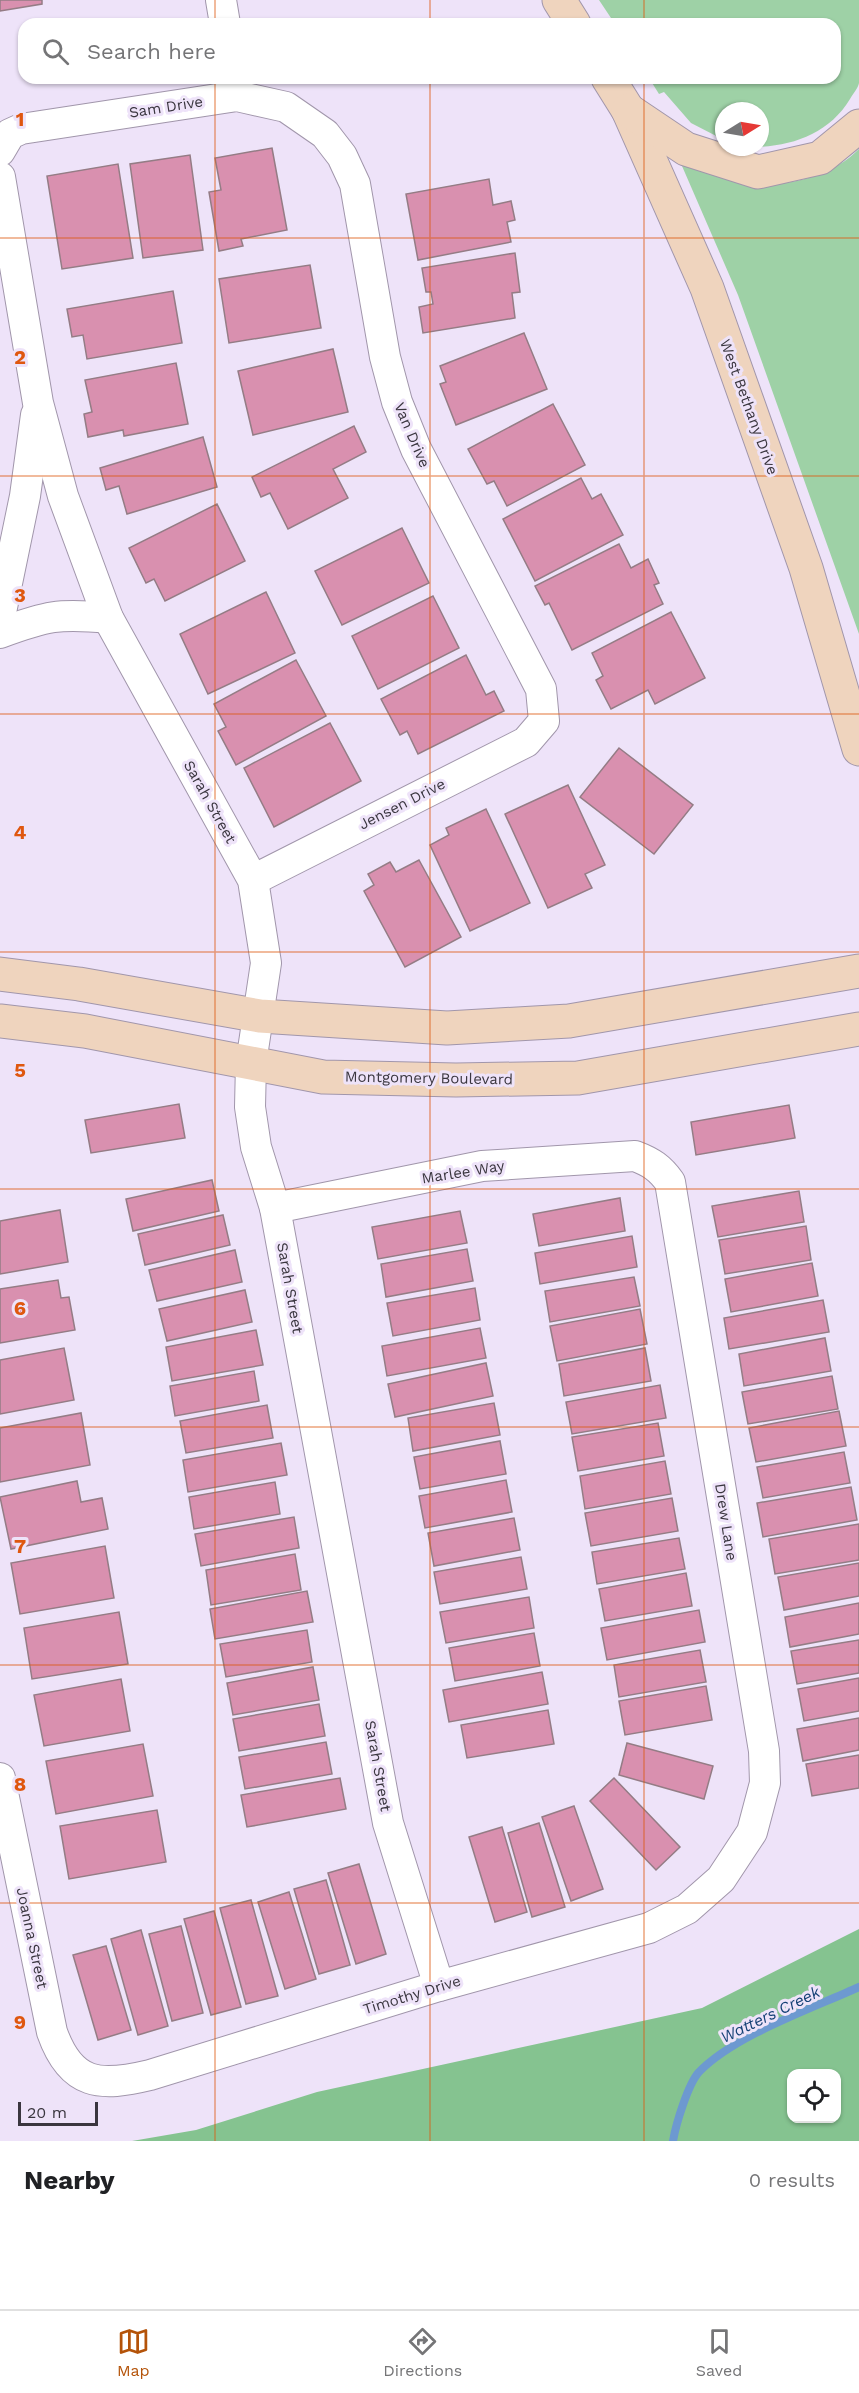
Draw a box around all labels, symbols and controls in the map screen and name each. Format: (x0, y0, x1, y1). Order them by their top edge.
search box (18, 18, 841, 84)
icon: search (39, 35, 72, 68)
text: Search here (87, 39, 216, 64)
street label: Sam Drive (128, 92, 204, 122)
north arrow (715, 102, 769, 156)
text: 1 (16, 107, 24, 131)
street label: West Bethany Drive (716, 337, 782, 477)
text: 2 (14, 345, 26, 369)
street label: Van Drive (390, 400, 434, 470)
text: 3 (14, 583, 26, 607)
street label: Sarah Street (180, 757, 240, 847)
street label: Jensen Drive (356, 775, 448, 833)
text: 4 (14, 820, 27, 844)
text: 5 (14, 1058, 26, 1082)
street label: Montgomery Boulevard (345, 1068, 513, 1088)
street label: Marlee Way (420, 1157, 506, 1187)
street label: Sarah Street (273, 1241, 307, 1336)
text: 6 (14, 1296, 26, 1320)
street label: Drew Lane (711, 1482, 741, 1562)
text: 7 (14, 1534, 26, 1558)
street label: Sarah Street (361, 1719, 395, 1814)
text: 8 (14, 1772, 26, 1796)
street label: Joanna Street (13, 1886, 52, 1991)
street label: Timothy Drive (361, 1972, 463, 2018)
water label: Watters Creek (717, 1982, 824, 2047)
text: 9 (14, 2010, 26, 2034)
map controls (787, 2069, 841, 2123)
button: locate (787, 2069, 841, 2123)
scale bar (18, 2099, 98, 2126)
text: 20 m (27, 2103, 67, 2122)
text: Nearby (24, 2165, 115, 2195)
text: 0 results (749, 2168, 835, 2192)
tab: Map (117, 2325, 150, 2380)
tab: Directions (383, 2325, 462, 2380)
tab: Saved (696, 2325, 742, 2380)

